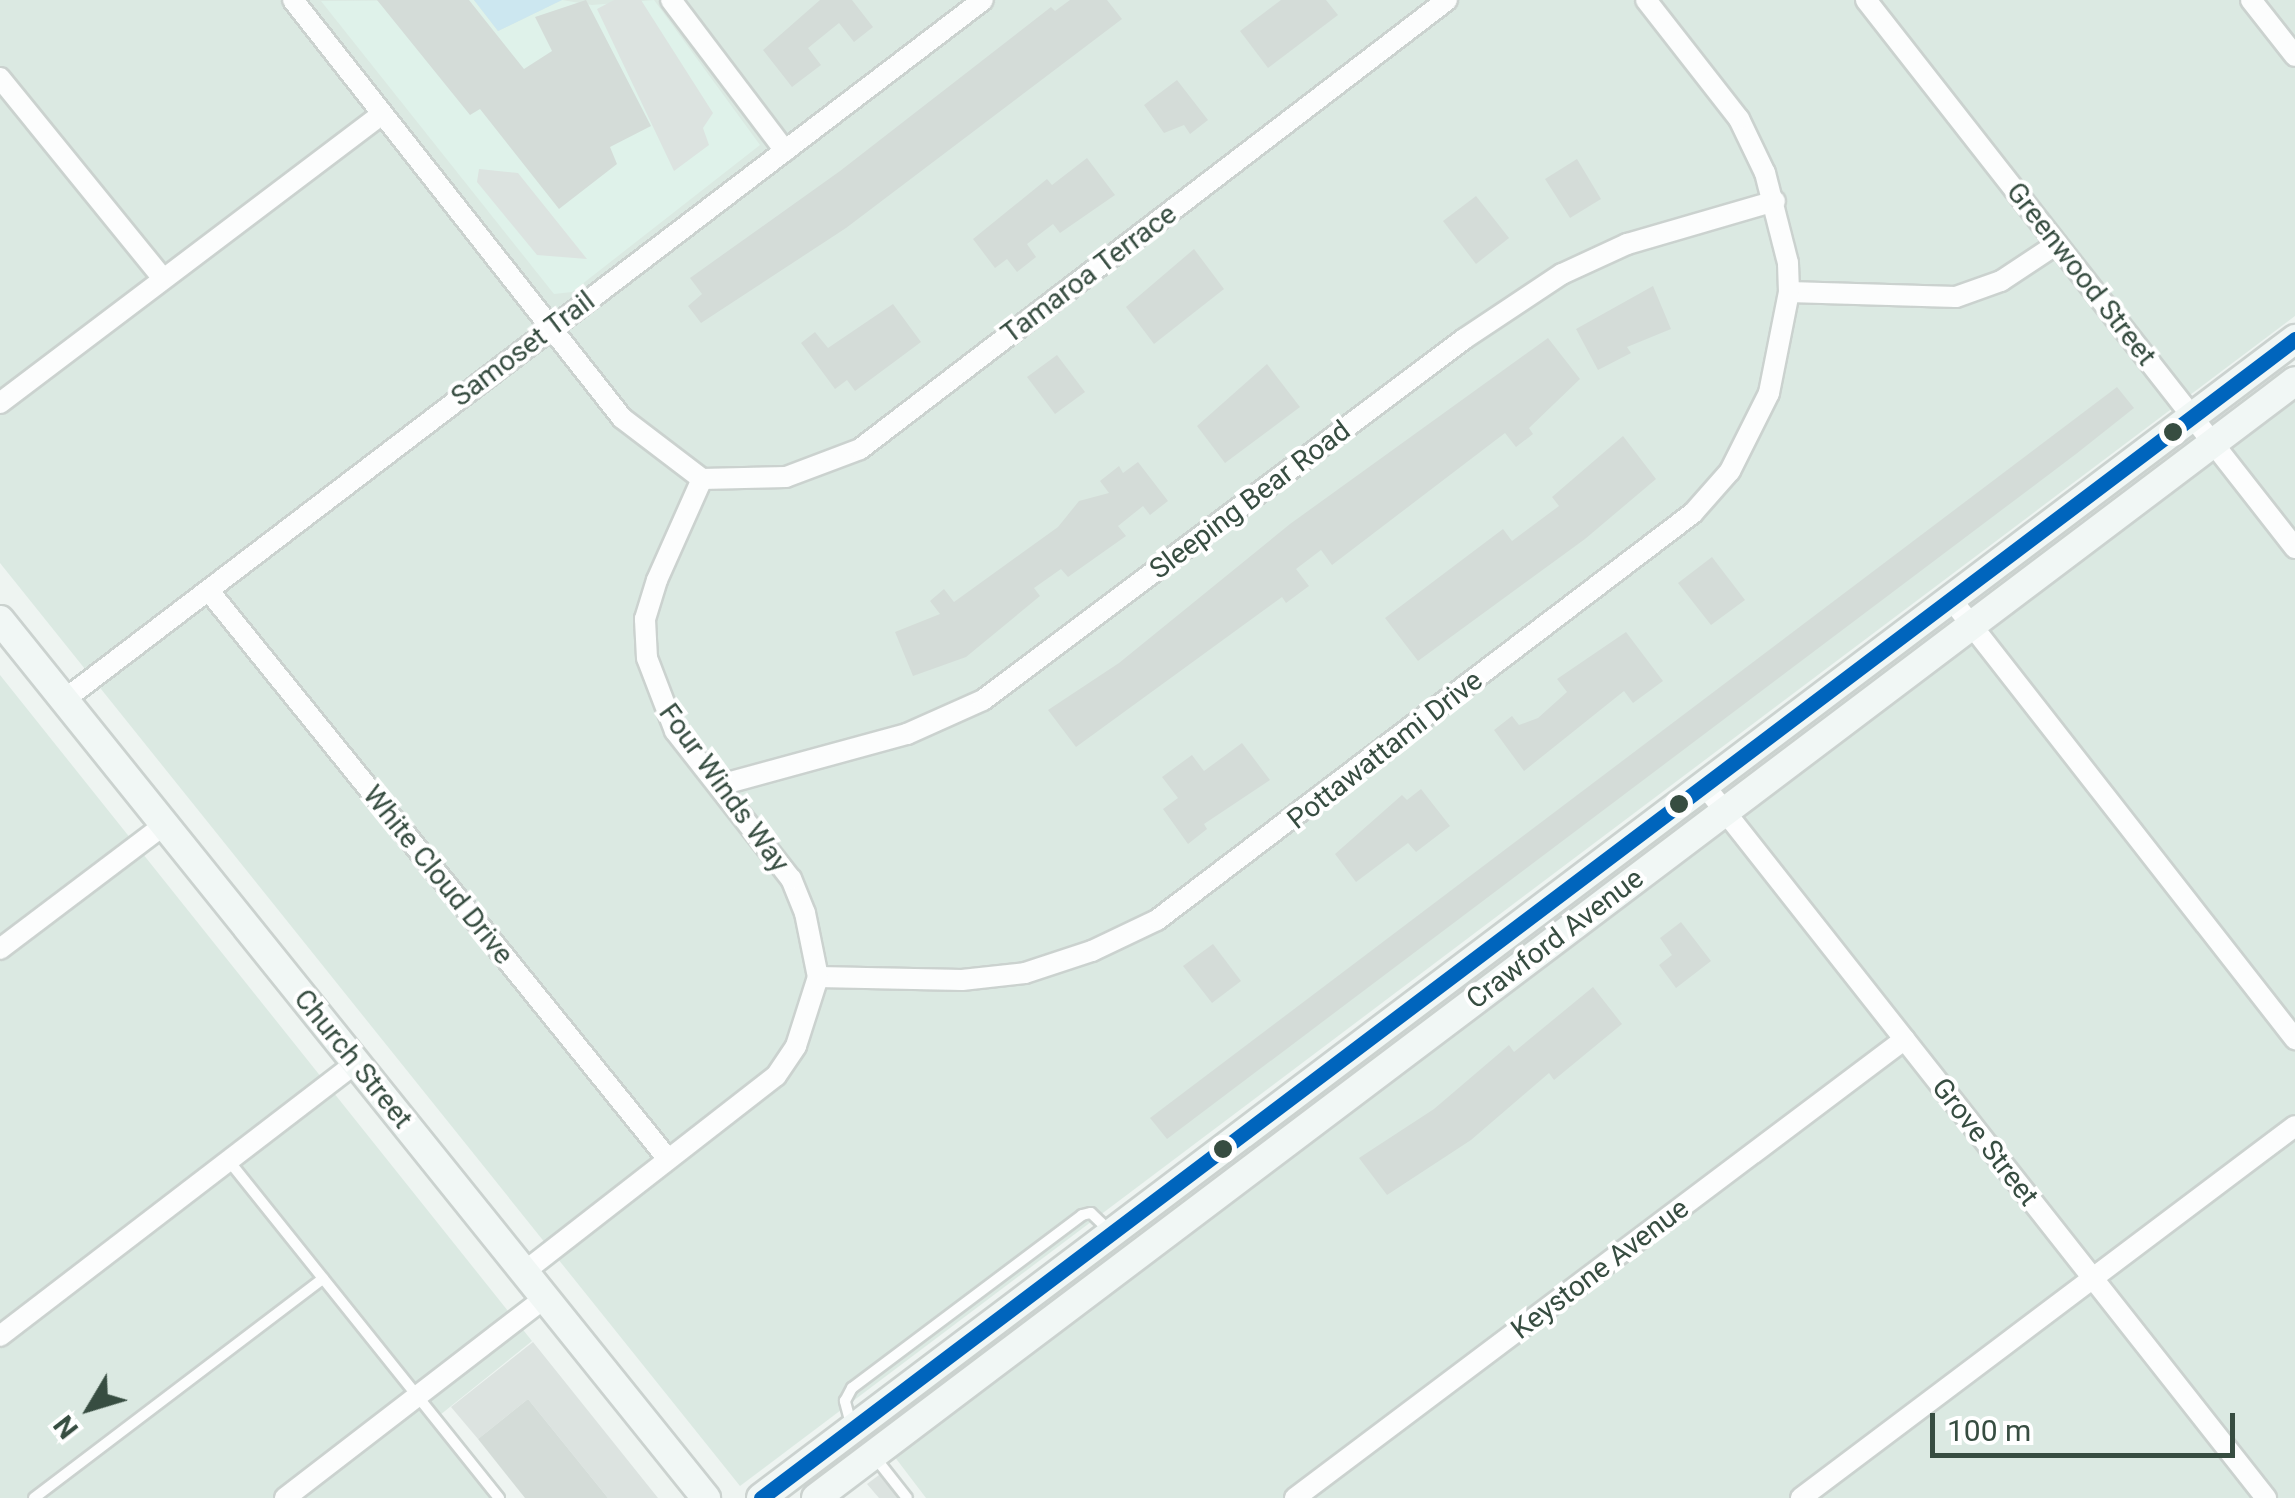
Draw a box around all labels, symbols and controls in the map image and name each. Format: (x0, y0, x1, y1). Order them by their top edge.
street label: Greenwood Street (1999, 176, 2163, 372)
street label: Tamaroa Terrace (995, 197, 1183, 351)
street label: Samoset Trail (445, 284, 601, 414)
street label: Sleeping Bear Road (1143, 414, 1357, 586)
unlabelled marker (2163, 422, 2183, 442)
street label: Pottawattami Drive (1281, 663, 1489, 837)
street label: Four Winds Way (652, 697, 796, 879)
street label: White Cloud Drive (356, 779, 520, 971)
unlabelled marker (1669, 794, 1689, 814)
street label: Crawford Avenue (1460, 862, 1650, 1016)
street label: Church Street (287, 983, 419, 1135)
street label: Grove Street (1925, 1071, 2045, 1213)
unlabelled marker (1213, 1139, 1233, 1159)
street label: Keystone Avenue (1505, 1191, 1695, 1347)
north arrow (40, 1358, 140, 1458)
scale bar (1935, 1393, 2240, 1455)
text: N (47, 1409, 85, 1445)
text: 100 m (1947, 1413, 2031, 1448)

